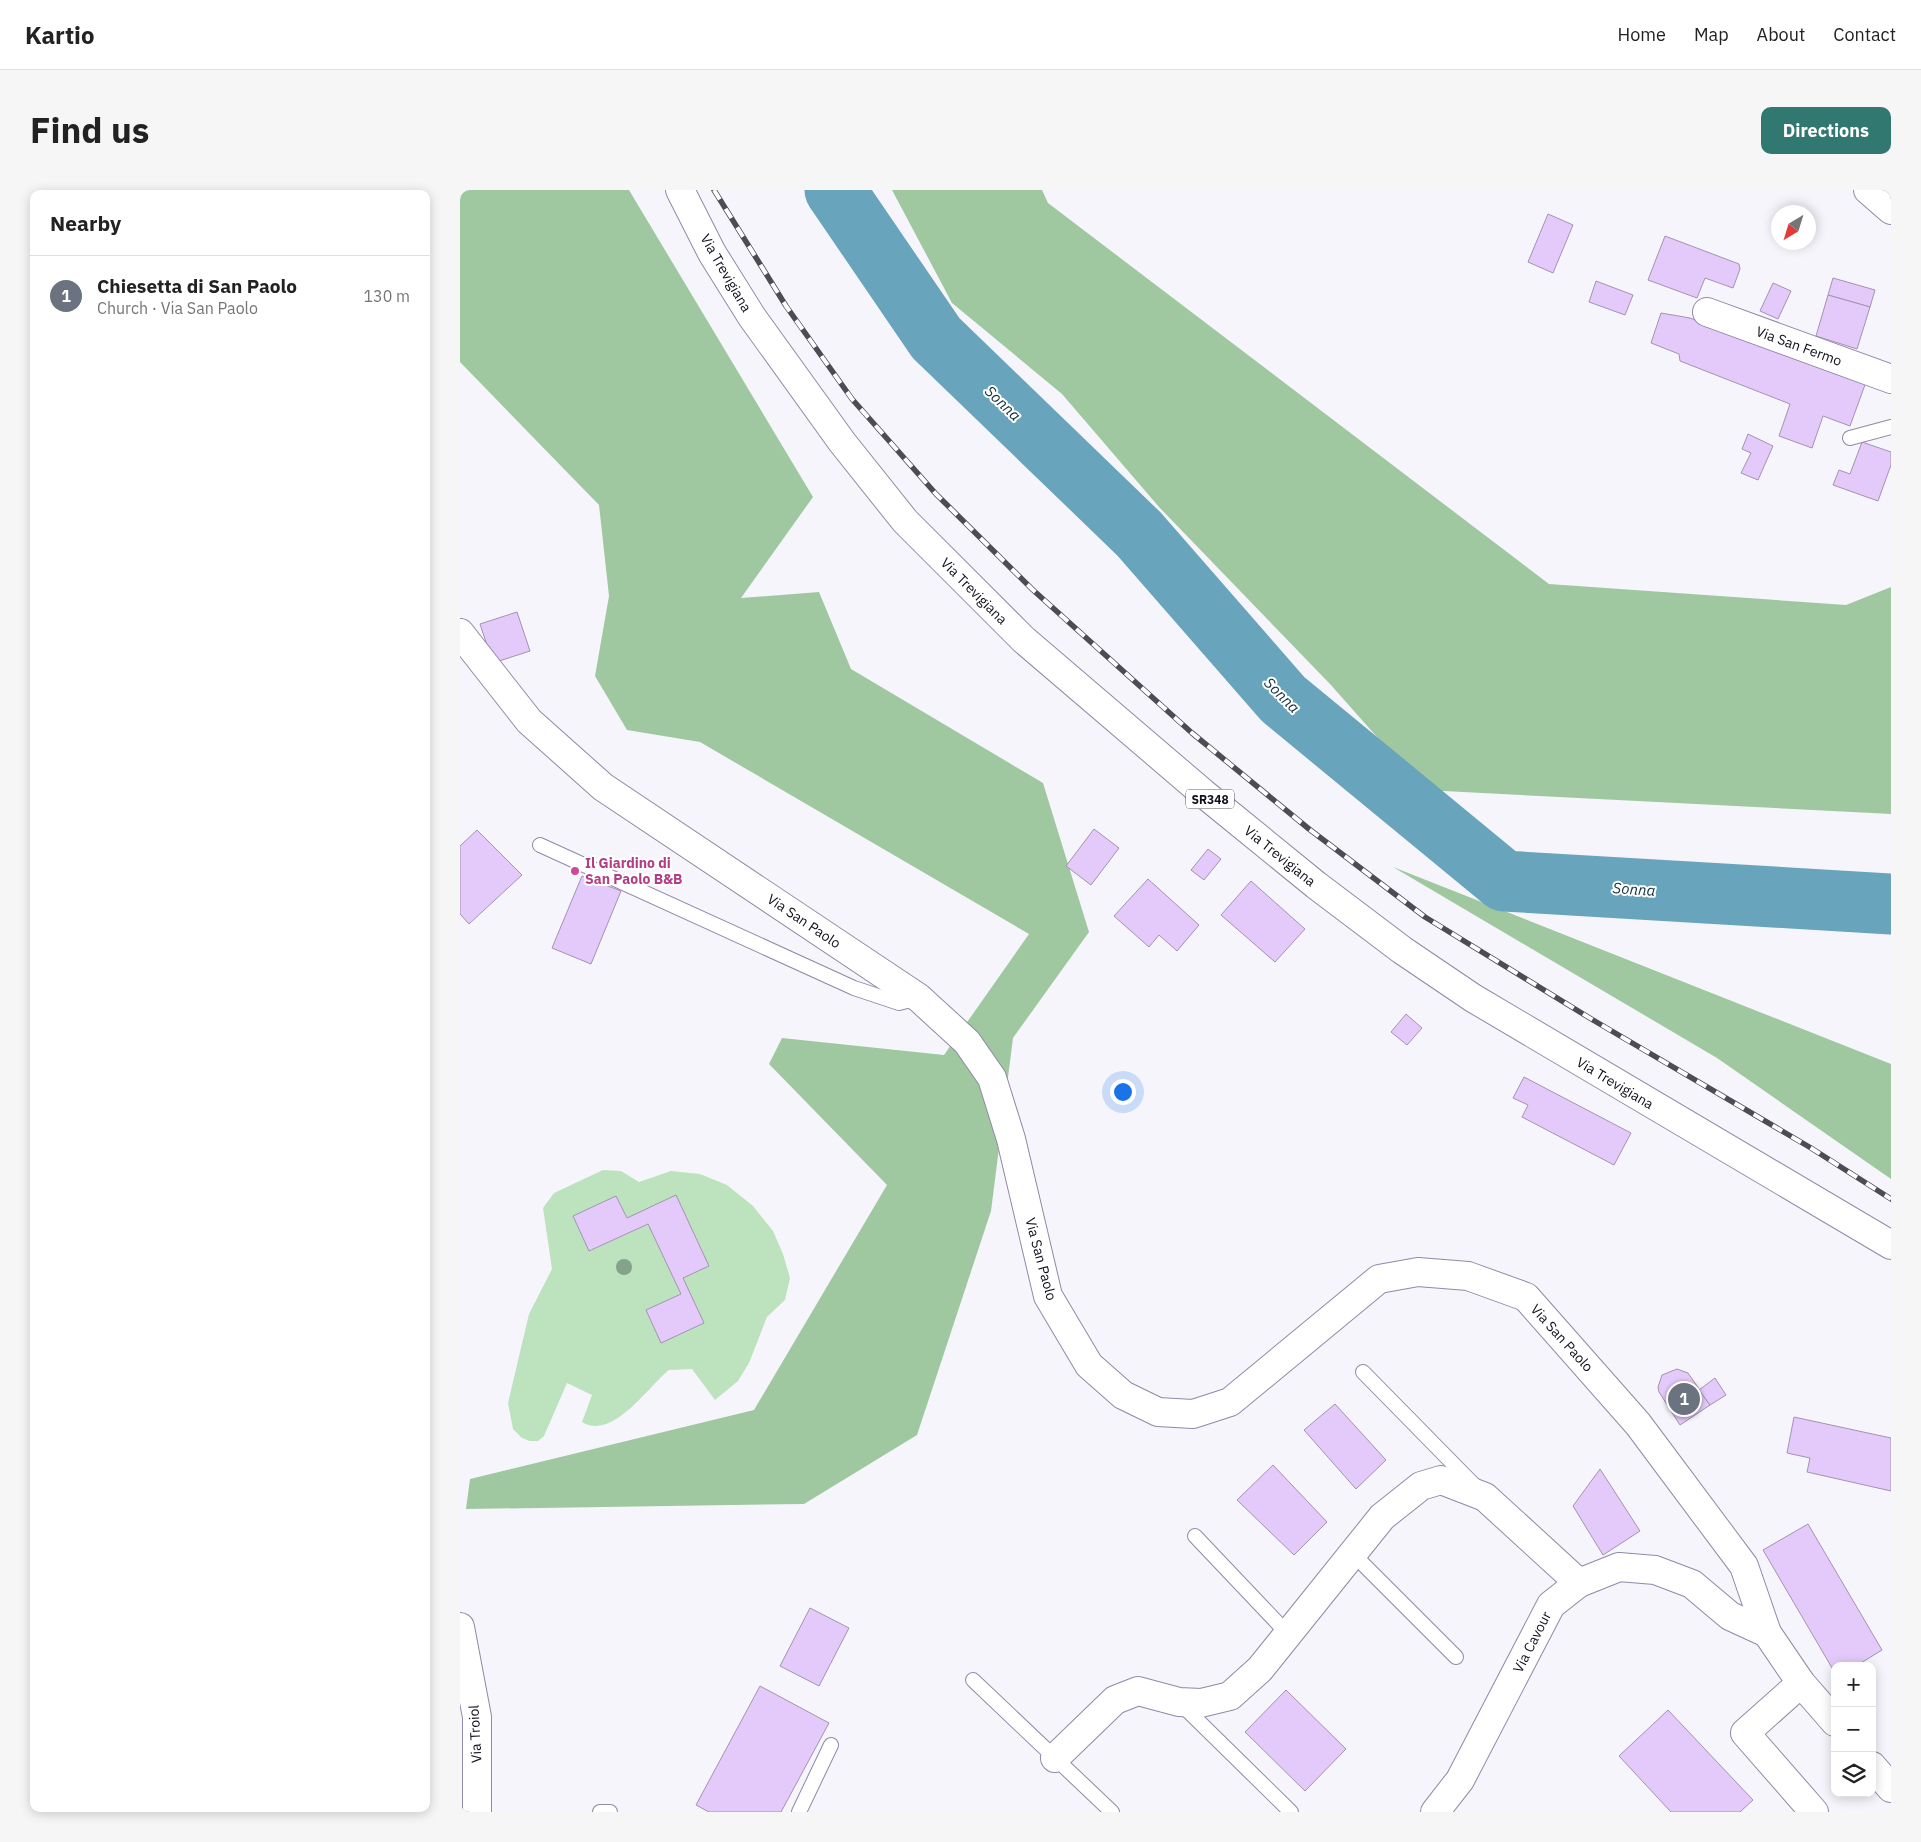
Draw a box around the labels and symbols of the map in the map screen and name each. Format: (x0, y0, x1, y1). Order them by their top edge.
north arrow (1771, 205, 1816, 250)
street label: Via Trevigiana (696, 231, 756, 316)
street label: Via San Fermo (1754, 322, 1845, 370)
water label: Sonna (981, 381, 1025, 425)
street label: Via Trevigiana (937, 554, 1011, 628)
water label: Sonna (1260, 673, 1304, 717)
road number: SR348 (1186, 790, 1234, 808)
street label: Via Trevigiana (1241, 822, 1320, 891)
place label: Il Giardino di San Paolo B&B (585, 854, 682, 888)
marker: Il Giardino di San Paolo B&B (569, 865, 581, 877)
water label: Sonna (1612, 878, 1656, 900)
street label: Via San Paolo (764, 890, 844, 952)
street label: Via Trevigiana (1573, 1053, 1657, 1113)
your location (1110, 1079, 1136, 1105)
street label: Via San Paolo (1021, 1216, 1061, 1303)
street label: Via San Paolo (1527, 1300, 1597, 1376)
pin: 1 (1668, 1380, 1700, 1418)
street label: Via Cavour (1509, 1608, 1555, 1676)
street label: Via Troiol (464, 1704, 486, 1764)

